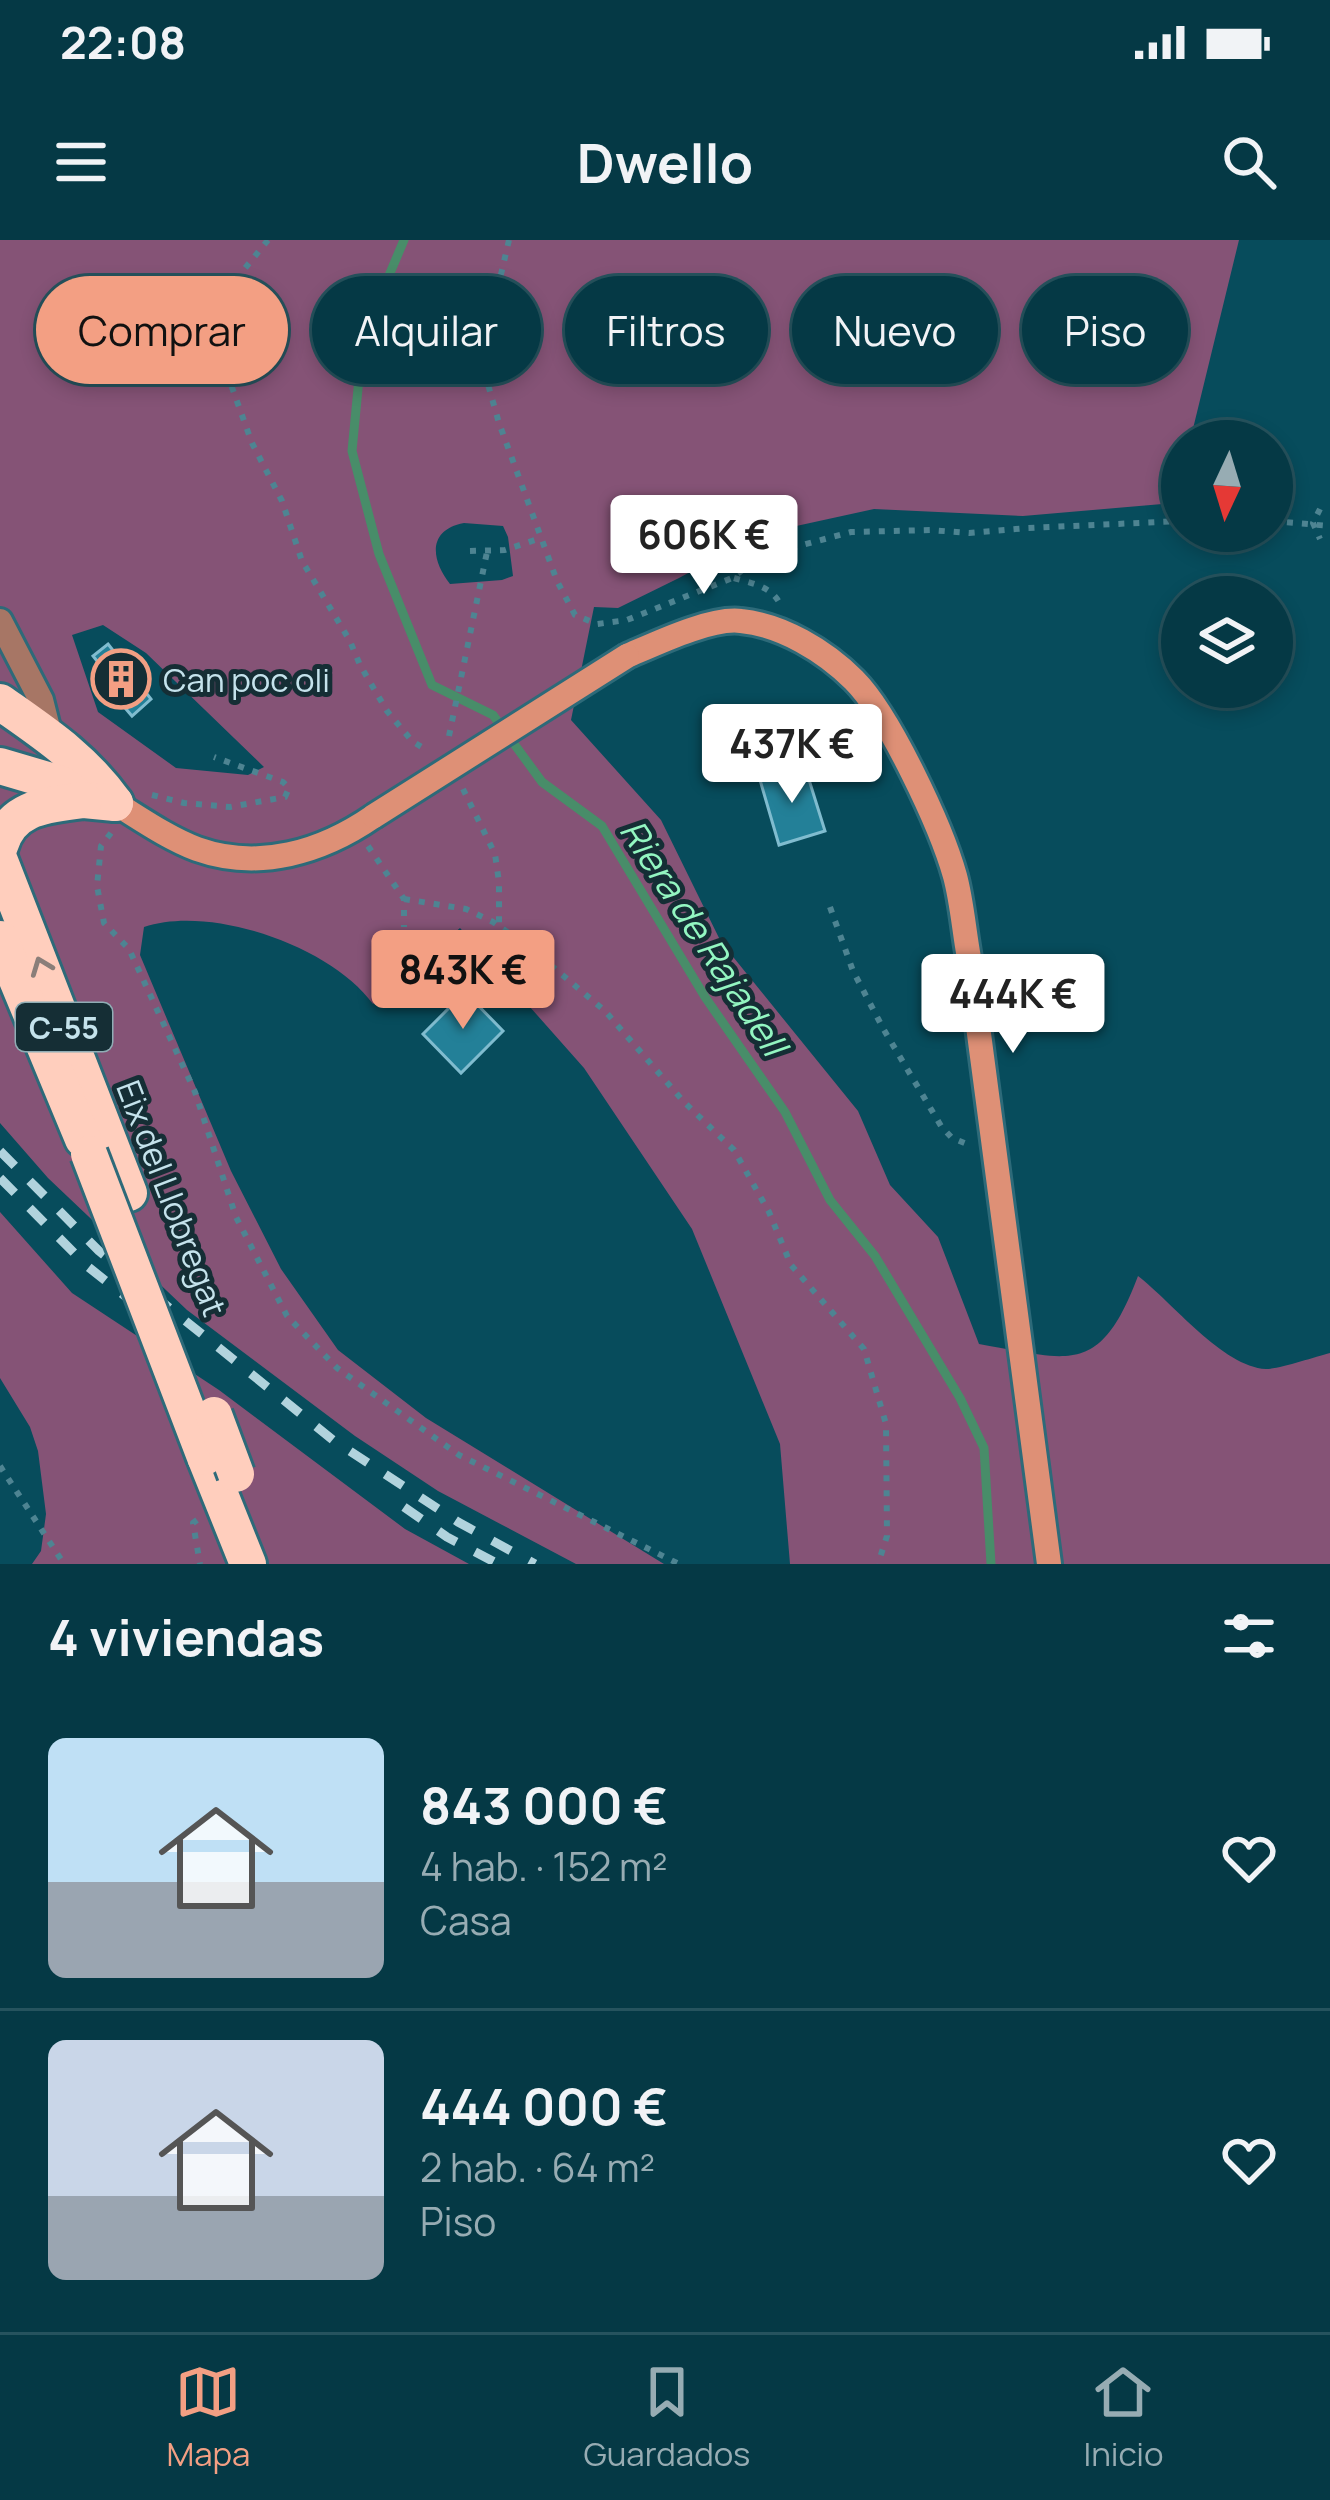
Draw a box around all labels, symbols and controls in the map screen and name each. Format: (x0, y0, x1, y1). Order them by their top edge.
text: 22:08 (60, 11, 186, 73)
text: Dwello (577, 125, 753, 199)
icon: menu (48, 129, 114, 195)
icon: search (1216, 129, 1282, 195)
chip: Comprar (36, 276, 288, 384)
chip: Alquilar (312, 276, 541, 384)
chip: Filtros (565, 276, 768, 384)
chip: Nuevo (792, 276, 998, 384)
chip: Piso (1022, 276, 1188, 384)
north arrow (1161, 420, 1293, 552)
map controls (1161, 420, 1293, 708)
pin: 606K € (606, 495, 802, 597)
text: 606K € (637, 507, 771, 561)
button: layers (1161, 576, 1293, 708)
building icon: Can poc oli (90, 648, 152, 710)
place label: Can poc oli (163, 657, 330, 702)
pin: 437K € (694, 704, 890, 806)
text: 437K € (729, 716, 855, 770)
water label: Riera de Rajadell (609, 810, 801, 1068)
pin: 843K € (365, 930, 561, 1032)
text: 843K € (398, 942, 528, 996)
pin: 444K € (915, 954, 1111, 1056)
one-way arrow (31, 957, 55, 978)
text: 444K € (948, 966, 1078, 1020)
road number: C-55 (16, 1003, 112, 1051)
street label: Eix del Llobregat (106, 1074, 238, 1322)
text: 4 viviendas (48, 1602, 324, 1671)
icon: filters (1216, 1603, 1282, 1669)
text: 843 000 € (420, 1770, 668, 1839)
icon: home (144, 1786, 288, 1930)
icon: heart (1216, 1825, 1282, 1891)
text: 4 hab. · 152 m² (420, 1839, 668, 1893)
text: Casa (420, 1893, 512, 1947)
text: 444 000 € (420, 2071, 668, 2140)
icon: home (144, 2088, 288, 2232)
icon: heart (1216, 2127, 1282, 2193)
text: 2 hab. · 64 m² (420, 2140, 655, 2194)
text: Piso (420, 2194, 496, 2248)
tab: Mapa (167, 2359, 250, 2476)
tab: Guardados (584, 2359, 750, 2476)
tab: Inicio (1083, 2359, 1163, 2476)

